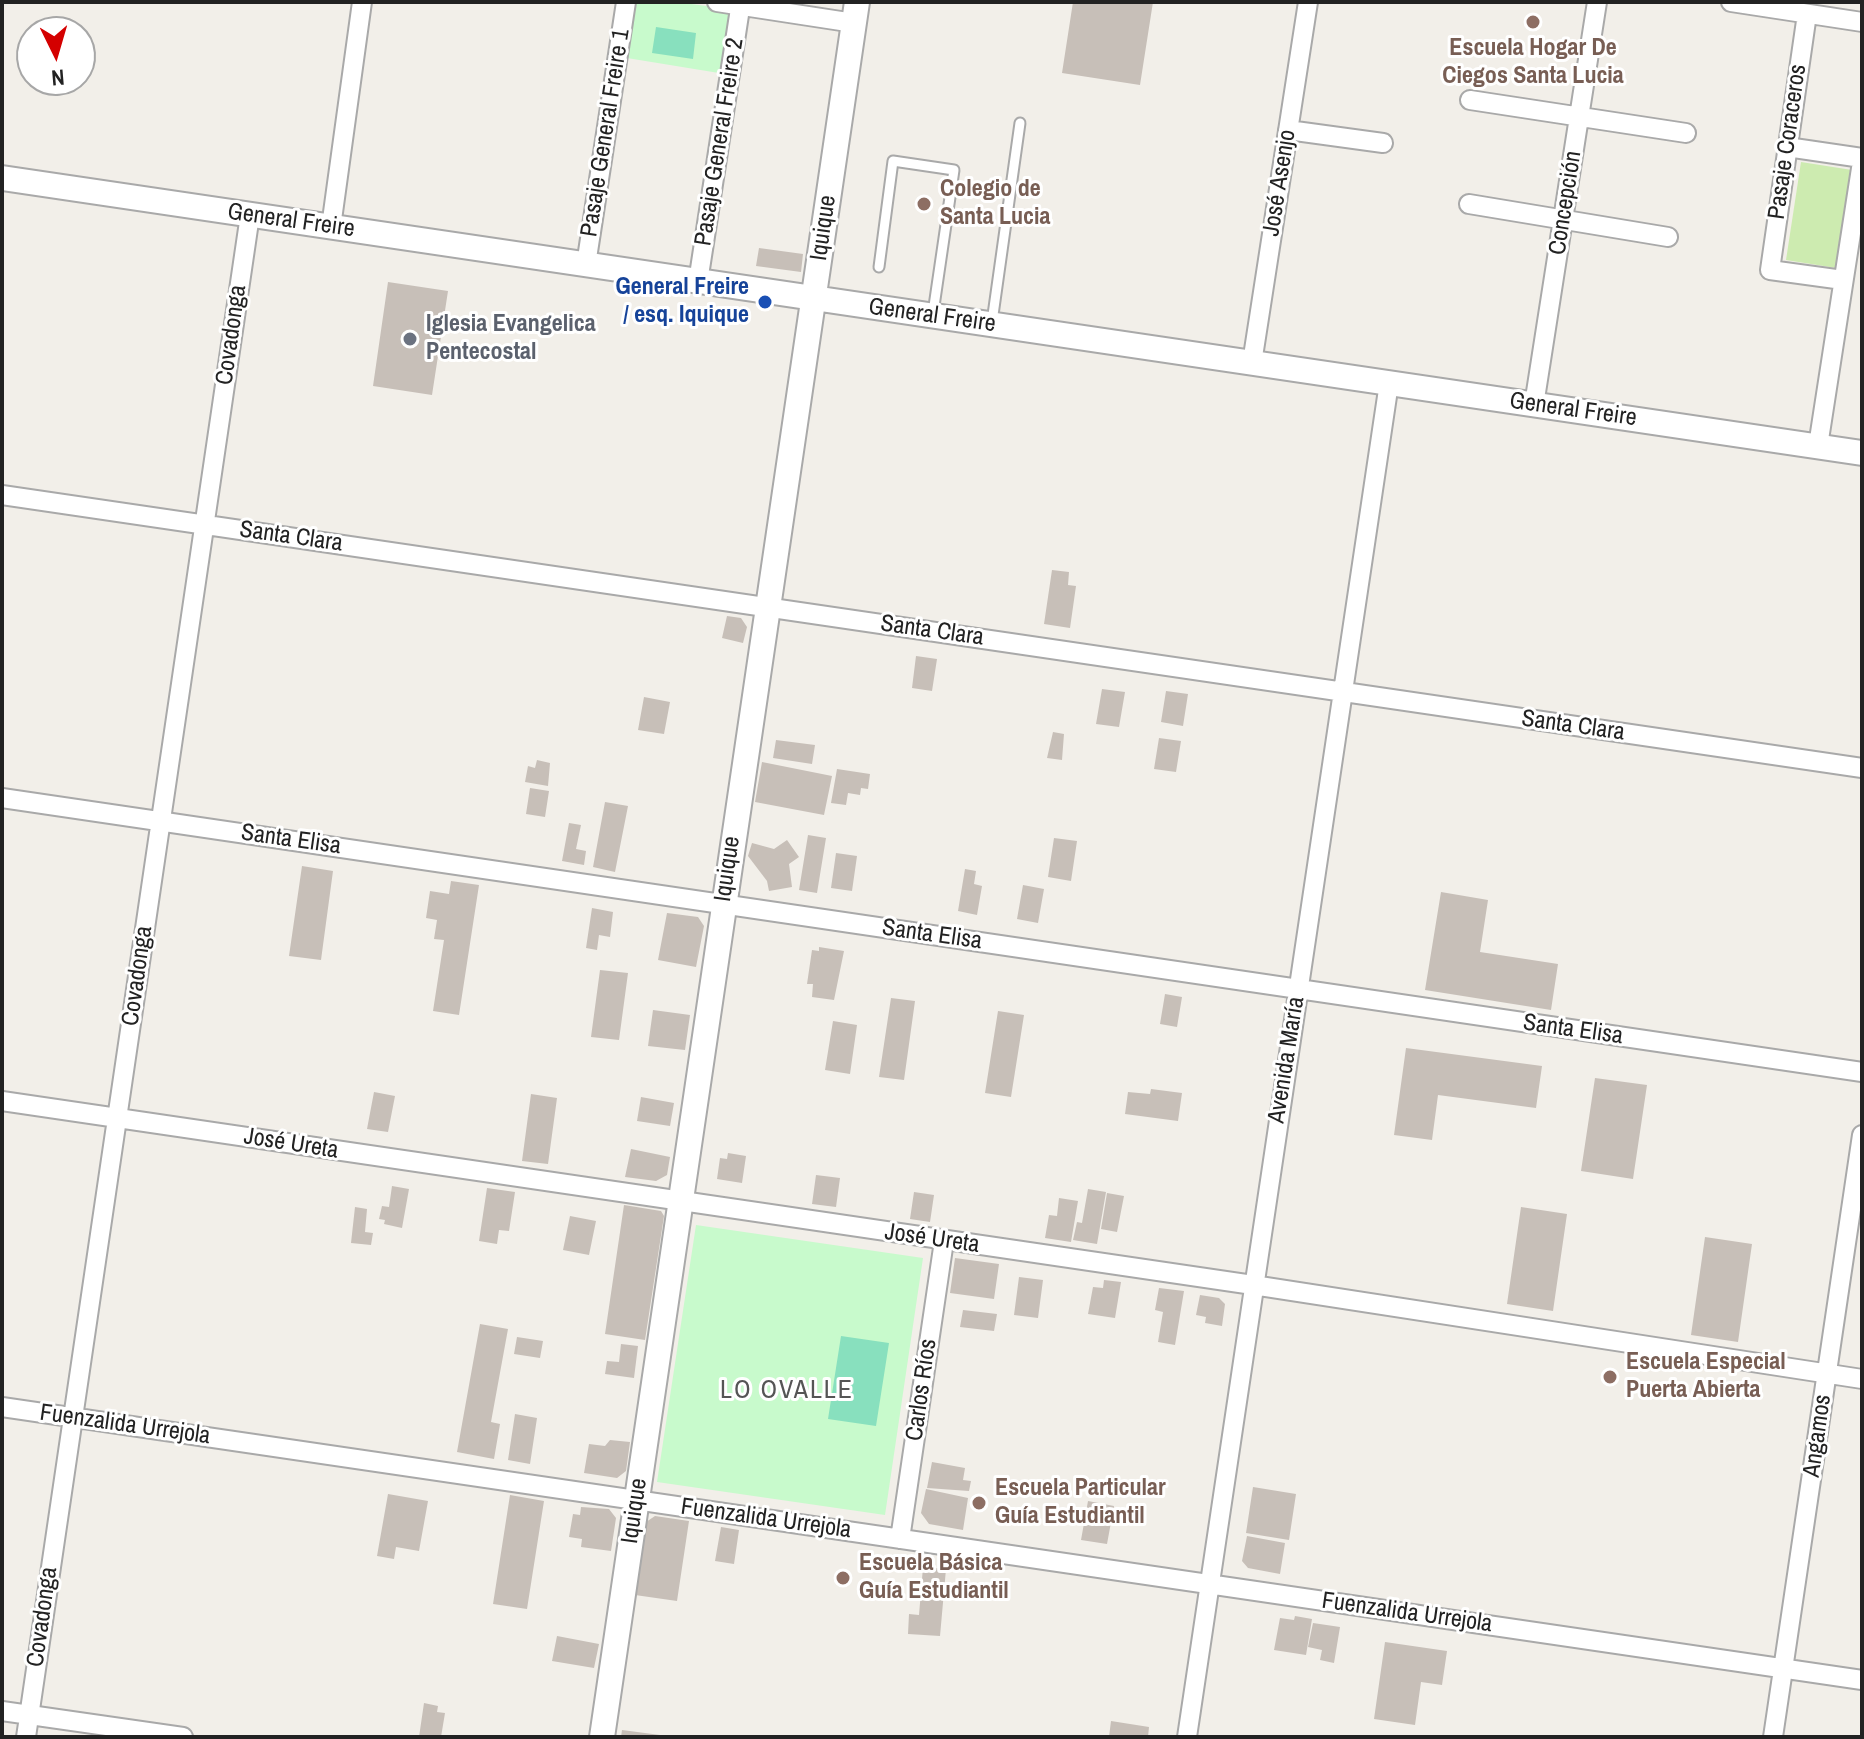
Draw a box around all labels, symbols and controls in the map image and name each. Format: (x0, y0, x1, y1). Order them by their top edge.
marker: Escuela Hogar De Ciegos Santa Lucia (1524, 13, 1542, 31)
north arrow (16, 16, 96, 96)
street label: Pasaje General Freire 1 (575, 27, 637, 239)
place label: Escuela Hogar De Ciegos Santa Lucia (1442, 35, 1624, 91)
street label: Pasaje General Freire 2 (689, 36, 751, 248)
text: N (50, 62, 66, 93)
street label: Pasaje Coraceros (1763, 63, 1813, 221)
street label: José Asenjo (1257, 128, 1303, 238)
street label: Concepción (1544, 149, 1588, 257)
place label: Colegio de Santa Lucia (940, 176, 1050, 232)
street label: Iquique (805, 193, 843, 263)
marker: Colegio de Santa Lucia (915, 195, 933, 213)
street label: General Freire (226, 198, 356, 244)
place label: General Freire / esq. Iquique (616, 274, 749, 330)
street label: Covadonga (211, 283, 253, 387)
marker: General Freire / esq. Iquique (756, 293, 774, 311)
street label: General Freire (867, 293, 997, 339)
place label: Iglesia Evangelica Pentecostal (426, 311, 596, 367)
marker: Iglesia Evangelica Pentecostal (401, 330, 419, 348)
street label: General Freire (1508, 387, 1638, 433)
street label: Santa Clara (238, 516, 344, 558)
street label: Santa Clara (879, 610, 985, 652)
street label: Santa Clara (1520, 705, 1626, 747)
street label: Santa Elisa (239, 819, 343, 861)
street label: Iquique (709, 834, 747, 904)
street label: Santa Elisa (880, 914, 984, 956)
street label: Covadonga (117, 924, 159, 1028)
street label: Avenida María (1263, 995, 1311, 1125)
street label: Santa Elisa (1521, 1009, 1625, 1051)
street label: José Ureta (242, 1122, 340, 1166)
street label: José Ureta (883, 1218, 981, 1260)
street label: Carlos Ríos (901, 1337, 943, 1443)
place label: Escuela Especial Puerta Abierta (1626, 1349, 1786, 1405)
marker: Escuela Especial Puerta Abierta (1601, 1368, 1619, 1386)
district label: LO OVALLE (720, 1375, 854, 1407)
street label: Angamos (1798, 1393, 1838, 1479)
street label: Fuenzalida Urrejola (38, 1399, 212, 1451)
place label: Escuela Particular Guía Estudiantil (995, 1475, 1166, 1531)
street label: Iquique (616, 1476, 654, 1546)
street label: Fuenzalida Urrejola (679, 1493, 853, 1545)
marker: Escuela Particular Guía Estudiantil (970, 1494, 988, 1512)
place label: Escuela Básica Guía Estudiantil (859, 1550, 1009, 1606)
street label: Covadonga (22, 1565, 64, 1669)
marker: Escuela Básica Guía Estudiantil (834, 1569, 852, 1587)
street label: Fuenzalida Urrejola (1320, 1587, 1494, 1639)

